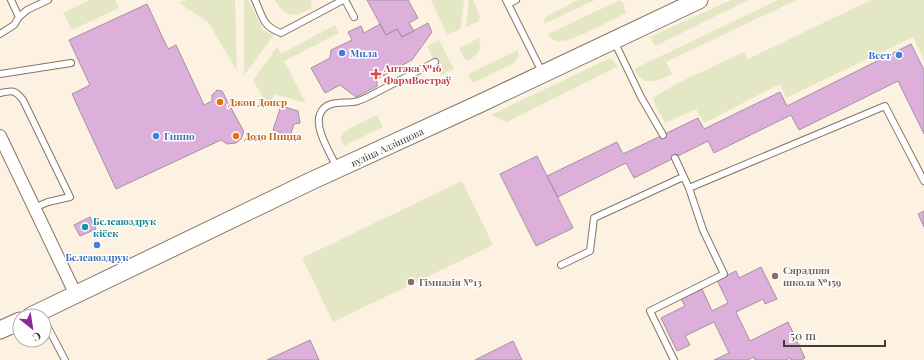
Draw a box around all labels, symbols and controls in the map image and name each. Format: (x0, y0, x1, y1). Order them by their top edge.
place label: Мила (350, 46, 378, 60)
marker: Мила (337, 48, 347, 58)
place label: Вест (868, 48, 891, 62)
marker: Вест (894, 50, 904, 60)
place label: Аптэка №16 ФармВостраў (383, 61, 452, 87)
marker: Аптэка №16 ФармВостраў (371, 69, 381, 79)
place label: Джон Донер (228, 95, 287, 109)
marker: Джон Донер (215, 97, 225, 107)
street label: вуліца Адзінцова (348, 124, 426, 170)
place label: Гиппо (164, 129, 195, 143)
place label: Додо Пицца (244, 129, 302, 143)
marker: Гиппо (151, 131, 161, 141)
marker: Додо Пицца (231, 131, 241, 141)
place label: Белсаюздрук кіёск (93, 214, 157, 240)
marker: Белсаюздрук кіёск (80, 222, 90, 232)
marker: Белсаюздрук (92, 240, 102, 250)
place label: Белсаюздрук (65, 250, 129, 264)
place label: Сярэдняя школа №159 (783, 263, 842, 289)
marker: Сярэдняя школа №159 (770, 271, 780, 281)
place label: Гімназія №13 (419, 275, 482, 289)
marker: Гімназія №13 (406, 277, 416, 287)
north arrow (12, 308, 52, 348)
scale bar (784, 322, 885, 348)
text: 50 m (790, 327, 816, 343)
text: С (30, 329, 44, 346)

